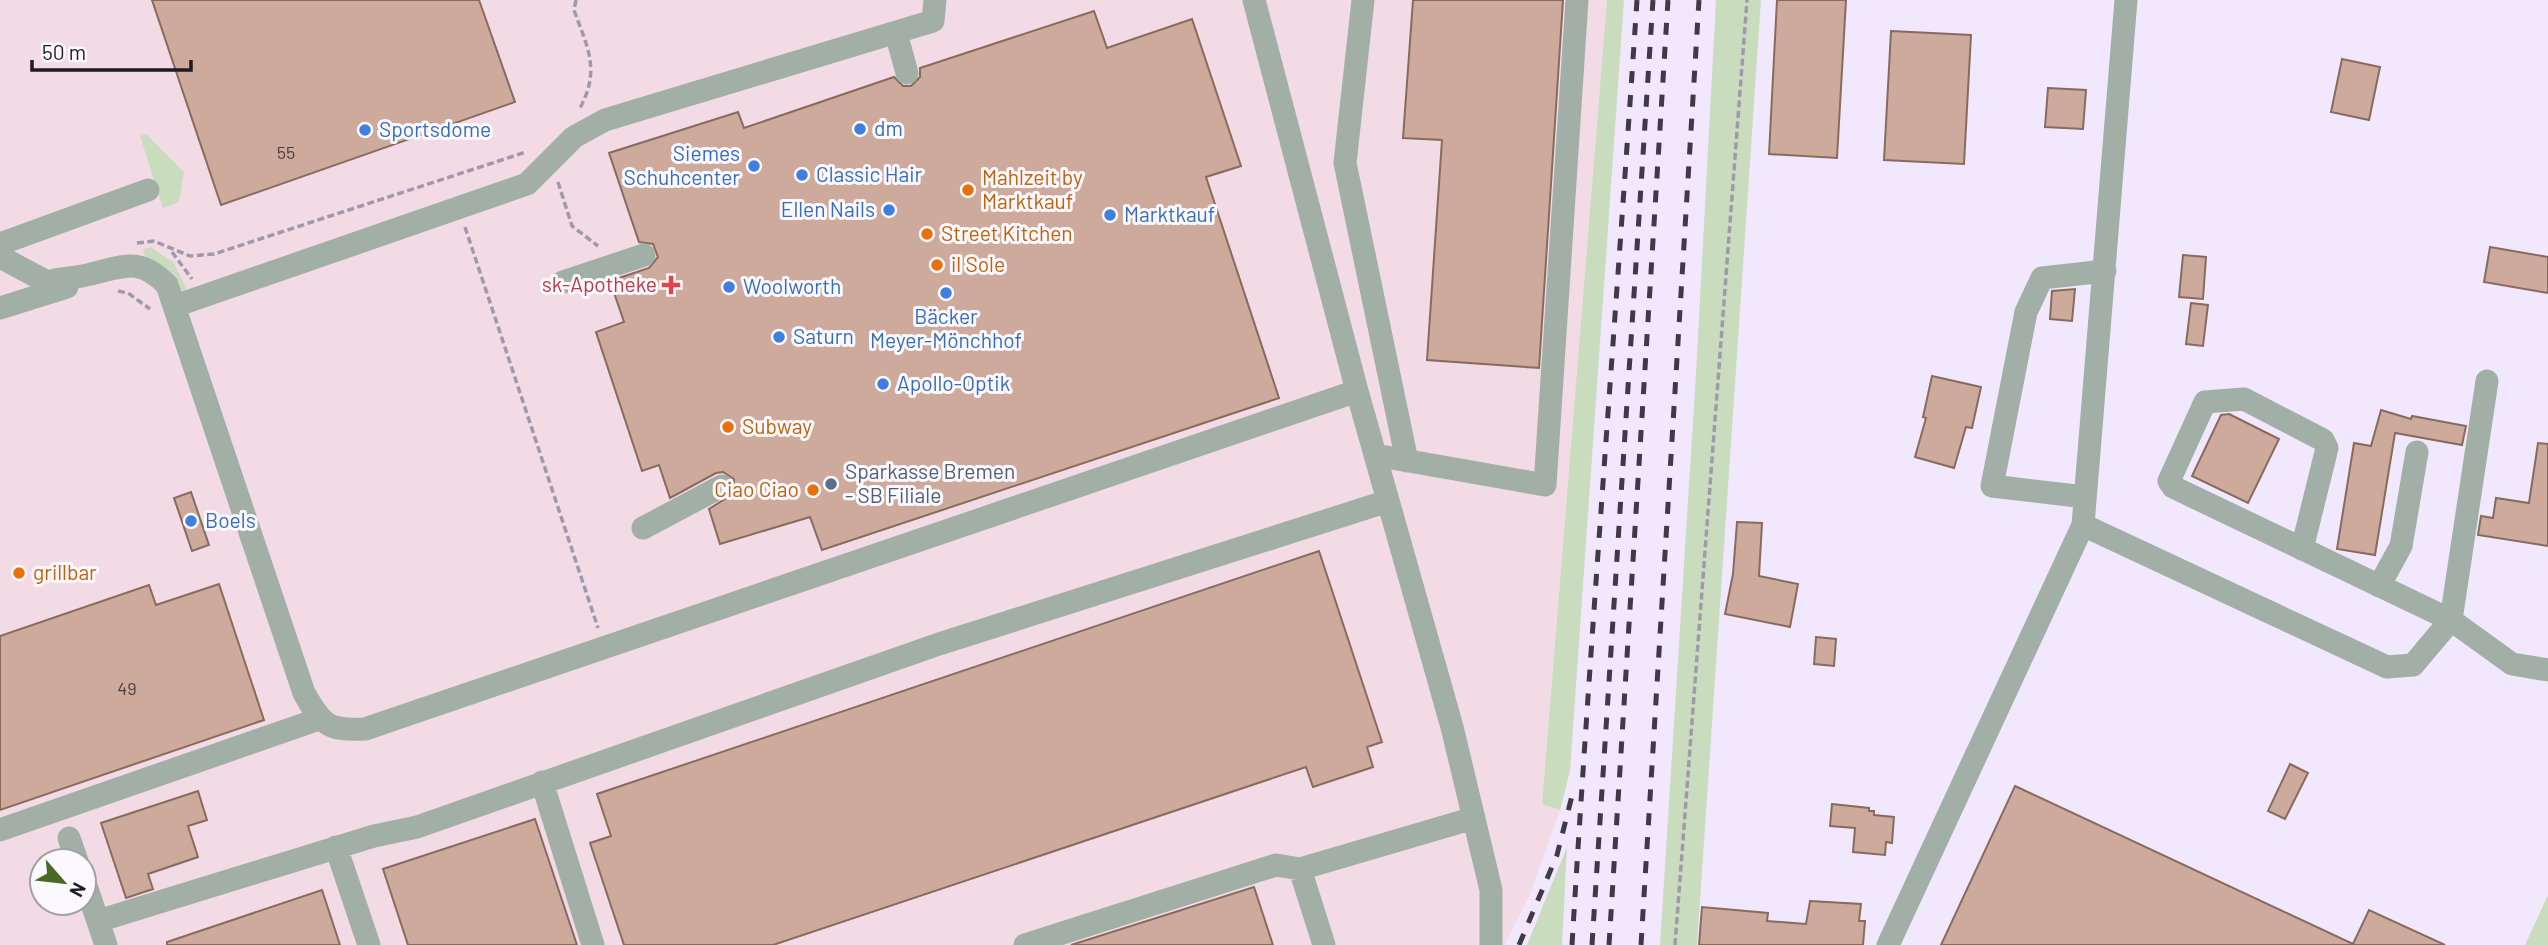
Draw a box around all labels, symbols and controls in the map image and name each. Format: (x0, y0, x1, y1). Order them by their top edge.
scale bar (32, 28, 191, 72)
text: 50 m (42, 39, 86, 64)
place label: dm (874, 115, 903, 140)
place label: Sportsdome (379, 116, 491, 141)
marker: dm (852, 121, 868, 137)
marker: Sportsdome (357, 122, 373, 138)
place label: Siemes Schuhcenter (624, 140, 740, 189)
house number: 55 (277, 141, 295, 163)
marker: Siemes Schuhcenter (746, 158, 762, 174)
place label: Classic Hair (816, 161, 922, 186)
place label: Mahlzeit by Marktkauf (982, 164, 1083, 213)
marker: Classic Hair (794, 167, 810, 183)
marker: Mahlzeit by Marktkauf (960, 182, 976, 198)
place label: Ellen Nails (781, 196, 875, 221)
place label: Marktkauf (1124, 201, 1215, 226)
marker: Ellen Nails (881, 202, 897, 218)
marker: Marktkauf (1102, 207, 1118, 223)
place label: Street Kitchen (941, 220, 1073, 245)
marker: Street Kitchen (919, 226, 935, 242)
place label: il Sole (951, 251, 1005, 276)
marker: il Sole (929, 257, 945, 273)
place label: sk-Apotheke (542, 271, 657, 296)
place label: Woolworth (743, 273, 841, 298)
marker: sk-Apotheke (663, 277, 679, 293)
marker: Woolworth (721, 279, 737, 295)
marker: Bäcker Meyer-Mönchhof (938, 285, 954, 301)
place label: Bäcker Meyer-Mönchhof (870, 303, 1022, 352)
place label: Saturn (793, 323, 854, 348)
marker: Saturn (771, 329, 787, 345)
place label: Apollo-Optik (897, 370, 1010, 395)
marker: Apollo-Optik (875, 376, 891, 392)
place label: Subway (742, 413, 812, 438)
marker: Subway (720, 419, 736, 435)
place label: Sparkasse Bremen - SB Filiale (845, 458, 1015, 507)
place label: Ciao Ciao (714, 476, 799, 501)
marker: Sparkasse Bremen - SB Filiale (823, 476, 839, 492)
marker: Ciao Ciao (805, 482, 821, 498)
place label: Boels (205, 507, 256, 532)
marker: Boels (183, 513, 199, 529)
place label: grillbar (33, 559, 97, 584)
marker: grillbar (11, 565, 27, 581)
house number: 49 (117, 677, 137, 699)
north arrow (28, 847, 98, 917)
text: N (65, 879, 92, 901)

